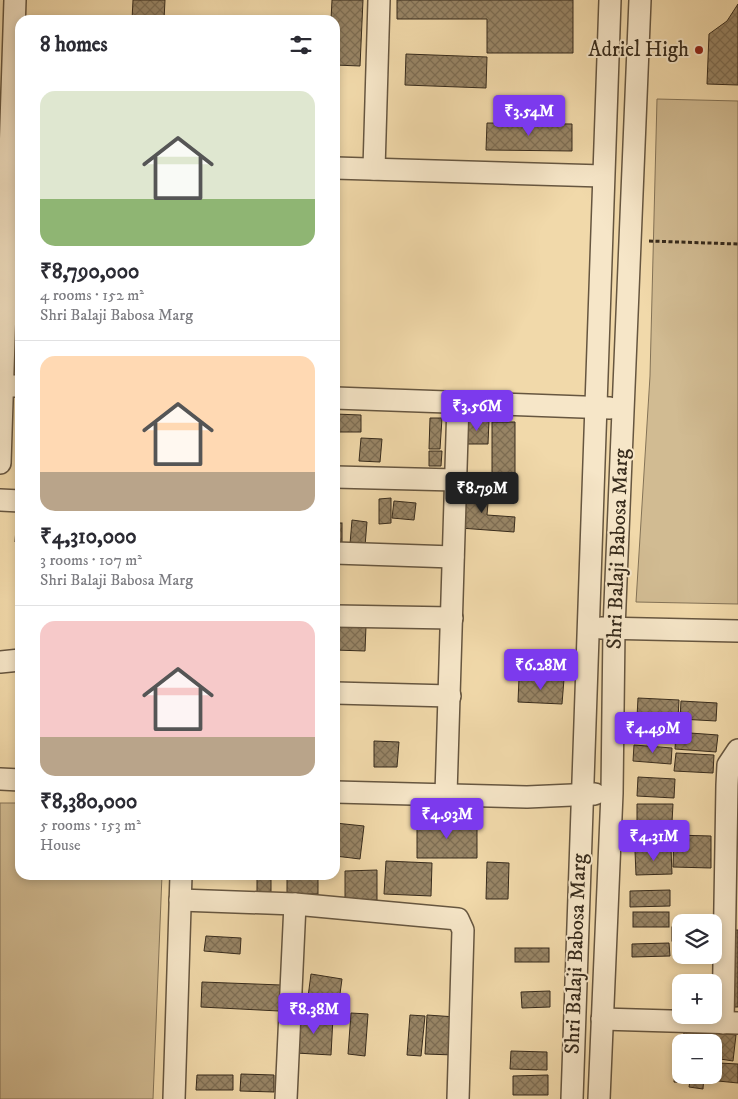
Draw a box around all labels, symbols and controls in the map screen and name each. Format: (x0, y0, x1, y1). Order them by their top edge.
icon: filters (287, 31, 315, 59)
text: 8 homes (40, 32, 108, 58)
place label: Adriel High (588, 37, 689, 63)
marker: Adriel High (693, 44, 705, 56)
pin: ₹3.54M (488, 94, 570, 137)
text: ₹3.54M (504, 101, 554, 121)
icon: home (133, 123, 223, 213)
text: ₹8,790,000 (40, 259, 139, 285)
text: 4 rooms · 152 m² (40, 285, 144, 305)
text: Shri Balaji Babosa Marg (40, 305, 193, 325)
icon: home (133, 389, 223, 479)
pin: ₹3.56M (436, 390, 518, 432)
text: ₹3.56M (452, 396, 502, 416)
street label: Shri Balaji Babosa Marg (602, 447, 635, 650)
pin: ₹8.79M (441, 472, 523, 514)
text: ₹8.79M (456, 478, 508, 498)
text: ₹4,310,000 (40, 524, 137, 550)
text: 3 rooms · 107 m² (40, 550, 142, 570)
text: Shri Balaji Babosa Marg (40, 570, 193, 590)
pin: ₹6.28M (500, 648, 582, 691)
icon: home (133, 654, 223, 744)
text: ₹6.28M (515, 655, 567, 675)
pin: ₹4.49M (612, 712, 694, 754)
text: ₹4.49M (626, 718, 680, 738)
text: ₹8,380,000 (40, 789, 137, 815)
pin: ₹4.93M (406, 798, 488, 840)
text: ₹4.93M (421, 804, 473, 824)
text: 5 rooms · 153 m² (40, 815, 141, 835)
pin: ₹4.31M (613, 820, 695, 862)
text: ₹4.31M (629, 826, 679, 846)
text: House (40, 835, 81, 855)
street label: Shri Balaji Babosa Marg (560, 852, 593, 1055)
map controls (672, 914, 722, 1084)
button: layers (672, 914, 722, 964)
button: + (672, 974, 722, 1024)
pin: ₹8.38M (273, 992, 355, 1035)
text: ₹8.38M (289, 999, 339, 1019)
button: − (672, 1034, 722, 1084)

